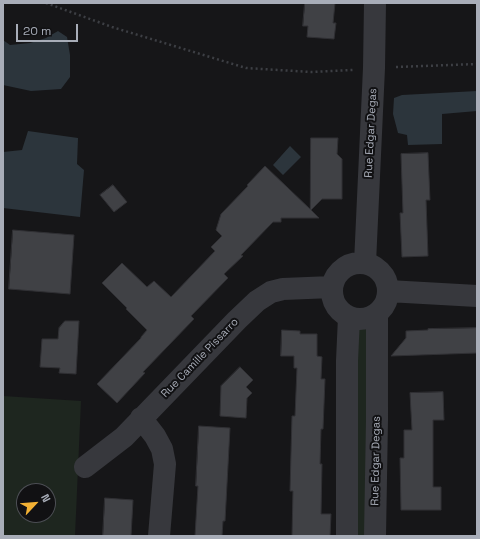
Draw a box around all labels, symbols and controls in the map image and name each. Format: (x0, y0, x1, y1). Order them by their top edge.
scale bar (18, 16, 80, 42)
text: 20 m (23, 23, 51, 39)
street label: Rue Edgar Degas (362, 88, 380, 178)
street label: Rue Camille Pissarro (159, 316, 241, 400)
street label: Rue Edgar Degas (369, 416, 383, 506)
north arrow (16, 483, 56, 523)
text: N (38, 492, 54, 505)

